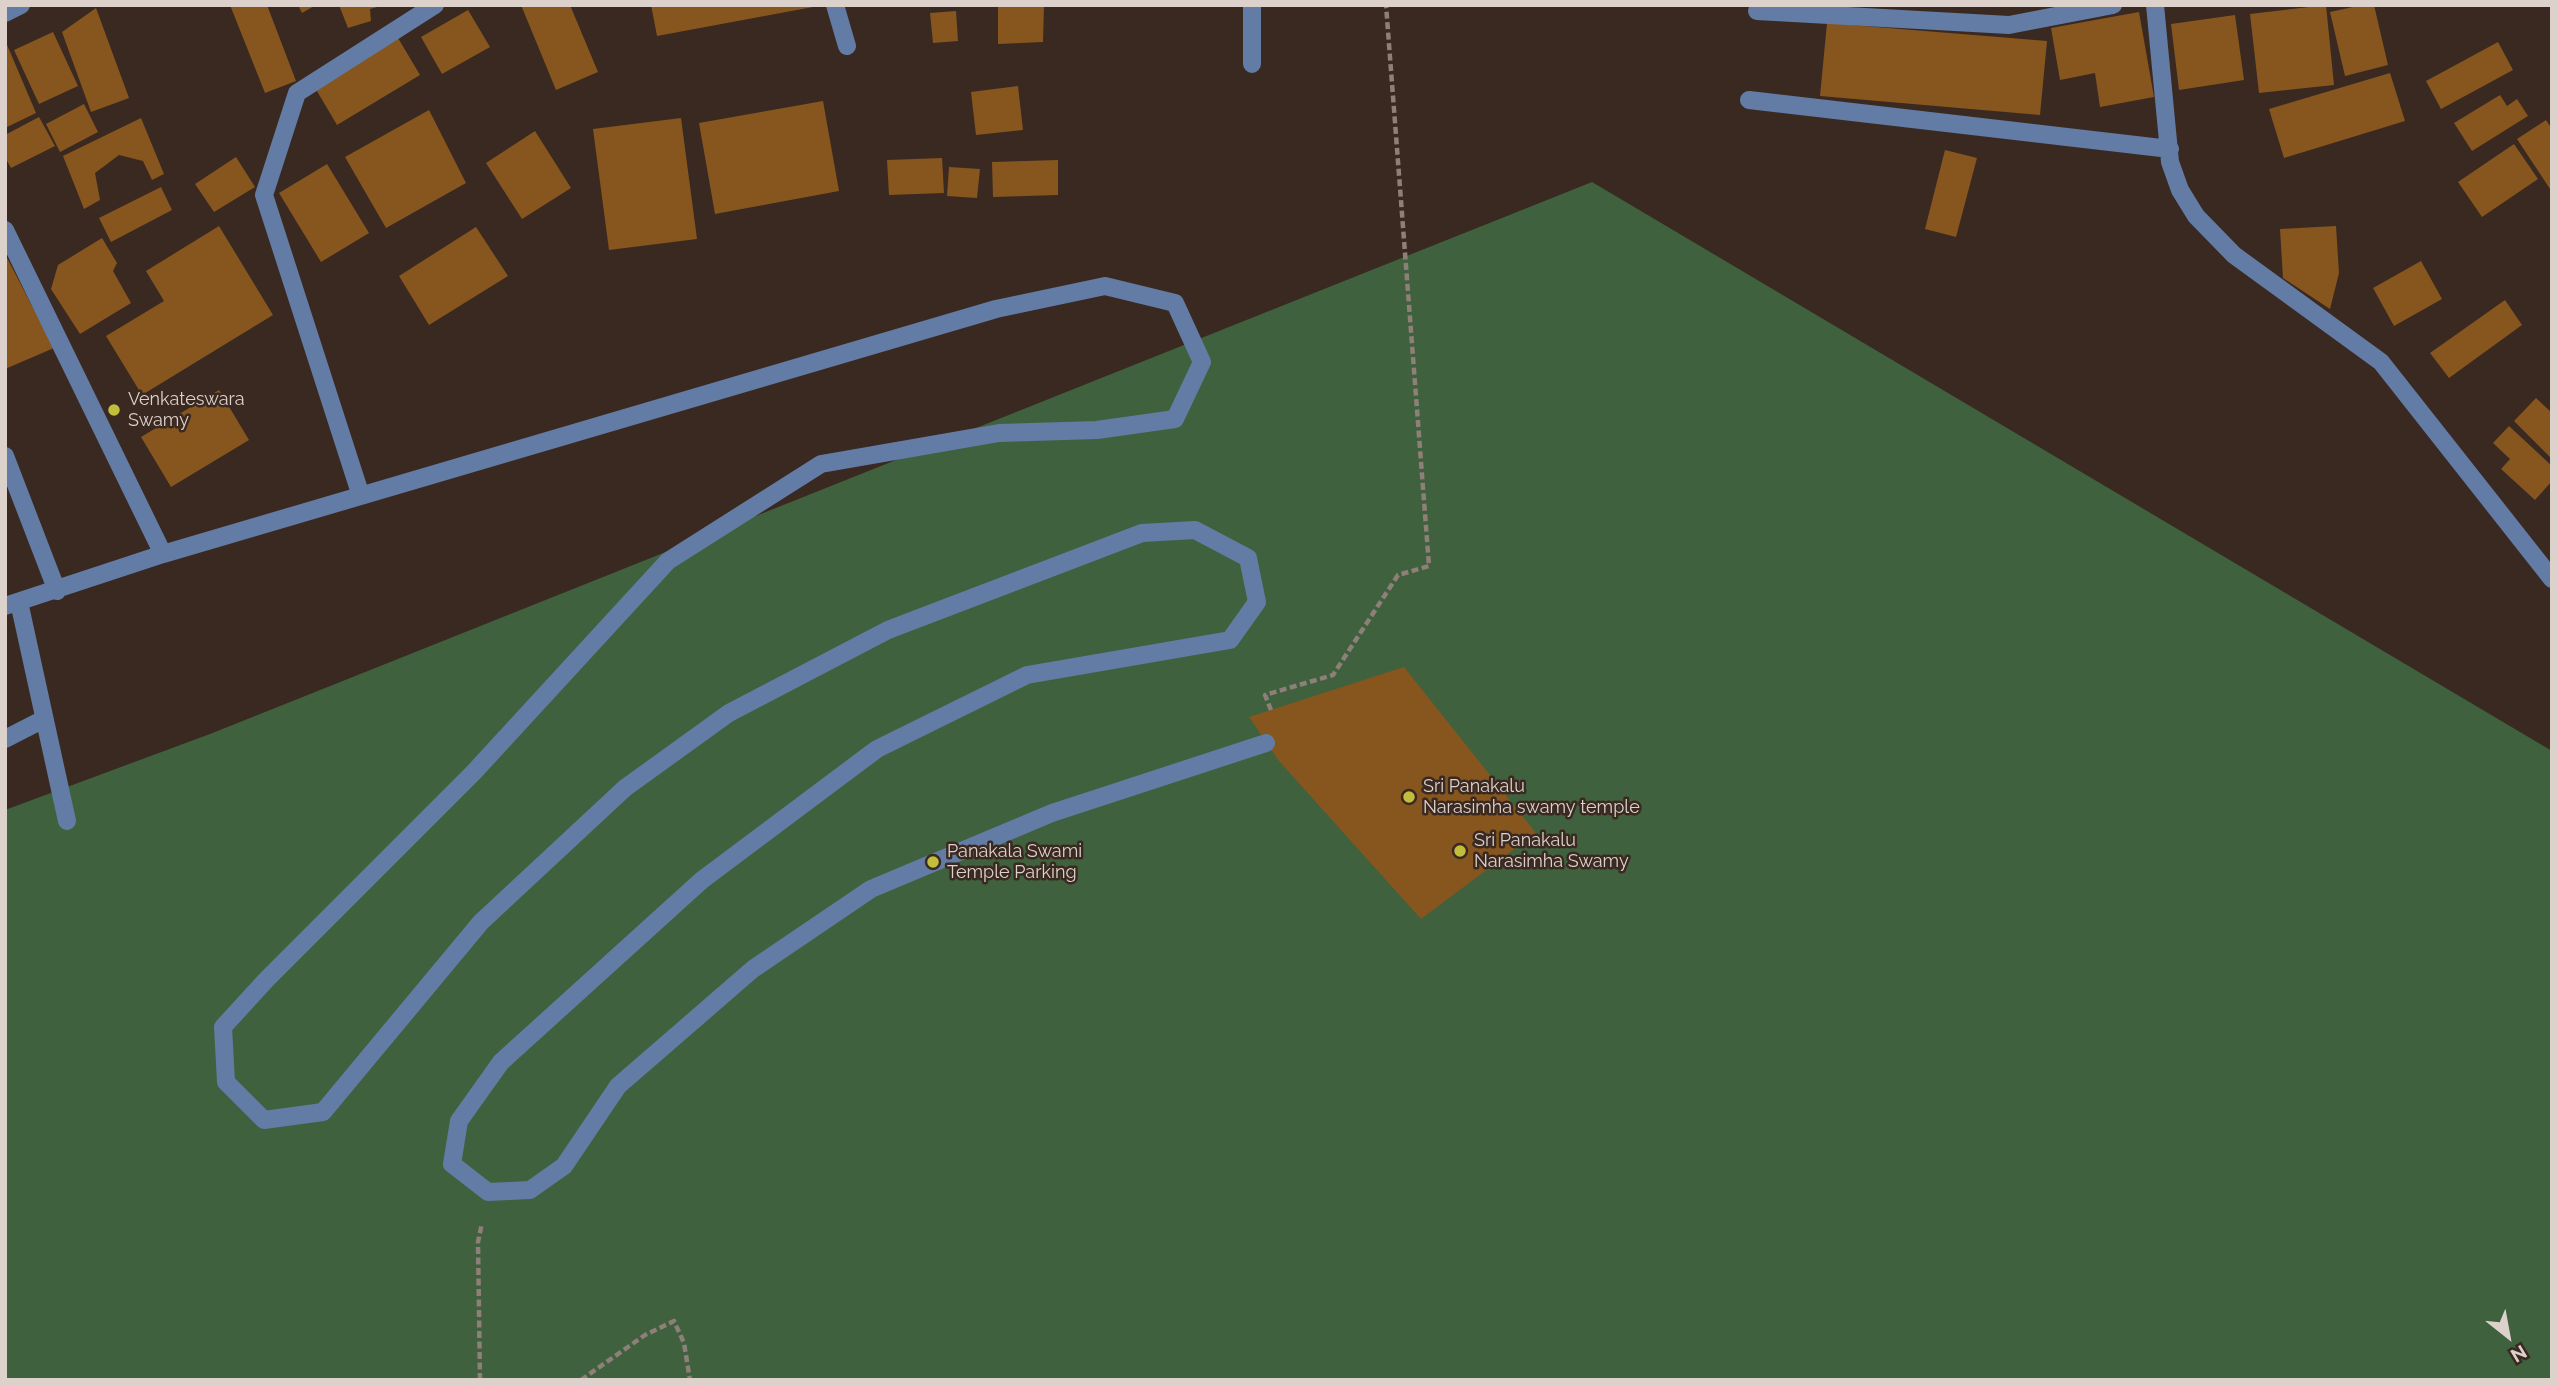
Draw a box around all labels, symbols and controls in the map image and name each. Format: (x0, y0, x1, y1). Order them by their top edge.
place label: Venkateswara Swamy (128, 389, 245, 432)
marker: Venkateswara Swamy (106, 402, 122, 418)
place label: Sri Panakalu Narasimha swamy temple (1423, 776, 1640, 818)
marker: Sri Panakalu Narasimha swamy temple (1401, 789, 1417, 805)
place label: Sri Panakalu Narasimha Swamy (1474, 830, 1629, 872)
place label: Panakala Swami Temple Parking (947, 841, 1082, 884)
marker: Sri Panakalu Narasimha Swamy (1452, 843, 1468, 859)
marker: Panakala Swami Temple Parking (925, 854, 941, 870)
north arrow (2473, 1301, 2543, 1371)
text: N (2507, 1341, 2531, 1367)

